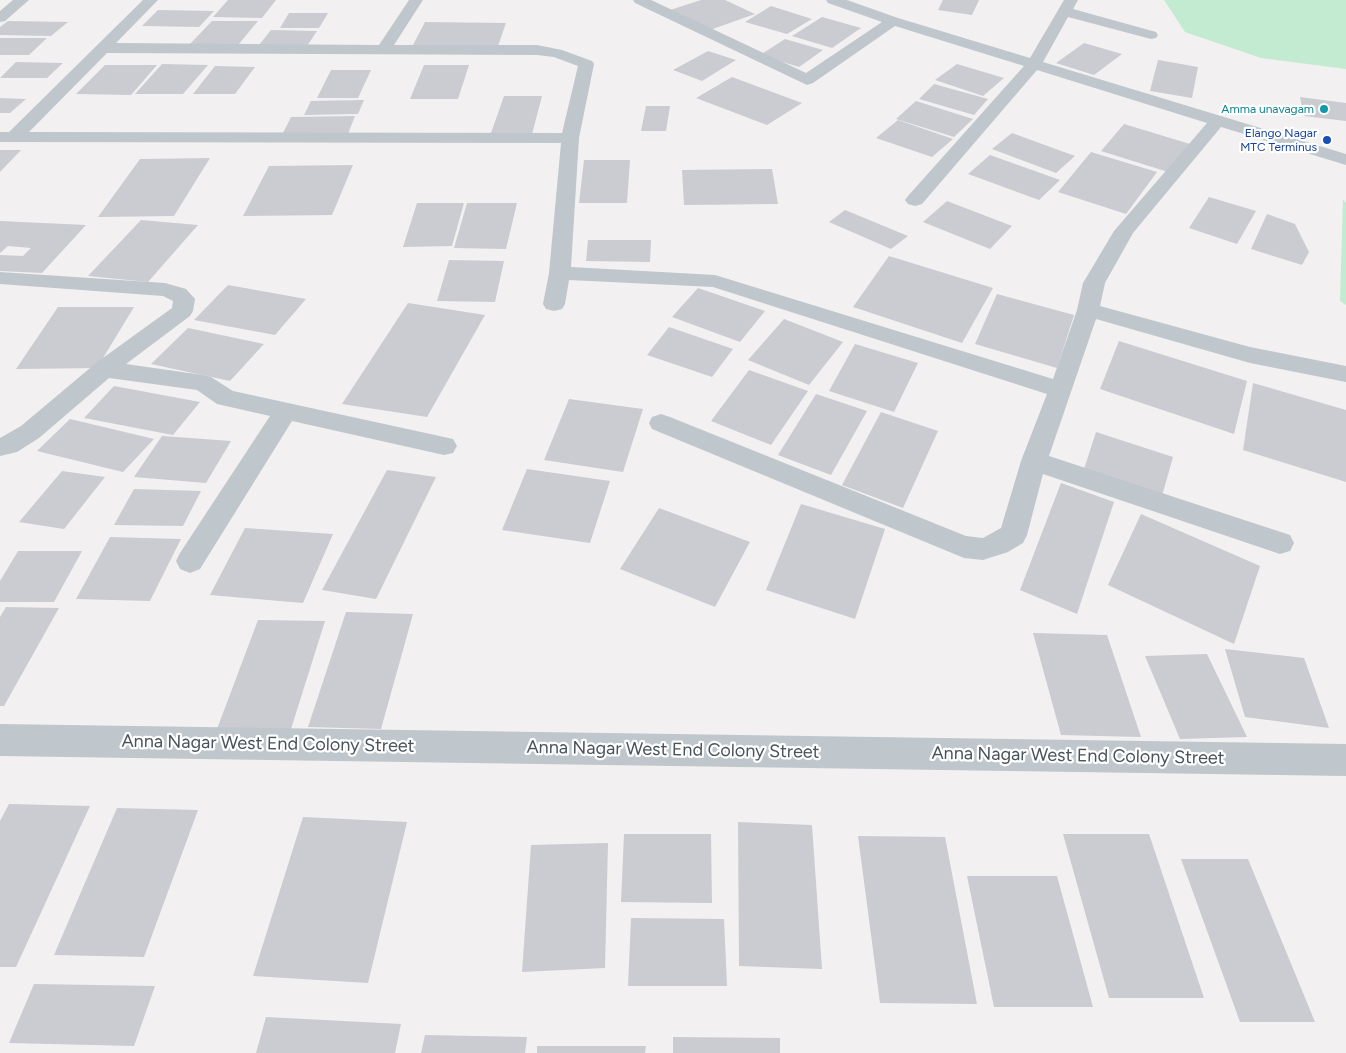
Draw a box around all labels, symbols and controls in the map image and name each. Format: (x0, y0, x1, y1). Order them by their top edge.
place label: Amma unavagam (1221, 102, 1314, 116)
marker: Amma unavagam (1318, 103, 1330, 115)
place label: Elango Nagar MTC Terminus (1240, 126, 1317, 154)
marker: Elango Nagar MTC Terminus (1321, 134, 1333, 146)
street label: Anna Nagar West End Colony Street (121, 731, 415, 757)
street label: Anna Nagar West End Colony Street (526, 737, 820, 763)
street label: Anna Nagar West End Colony Street (931, 743, 1225, 769)

